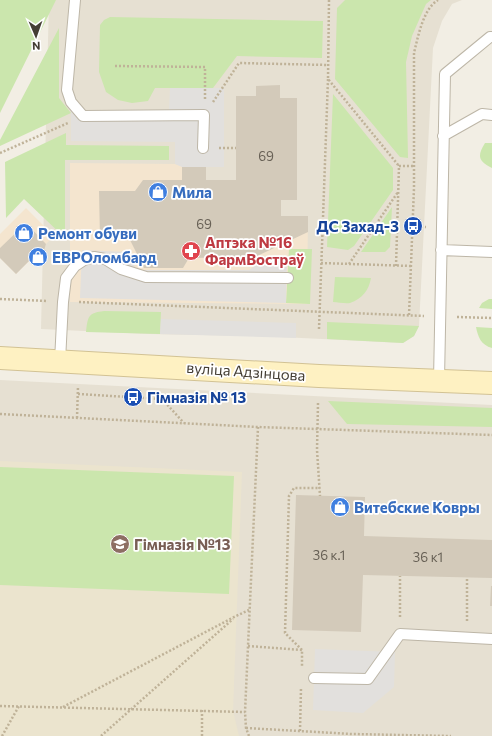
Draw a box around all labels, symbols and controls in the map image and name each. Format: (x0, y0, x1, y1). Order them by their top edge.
north arrow (16, 16, 56, 56)
text: N (32, 40, 41, 53)
house number: 69 (258, 148, 274, 164)
shop icon: Мила (147, 181, 169, 203)
place label: Мила (172, 183, 212, 201)
bus stop icon: ДС Захад-3 (402, 215, 424, 237)
house number: 69 (196, 216, 212, 232)
place label: ДС Захад-3 (316, 217, 399, 235)
shop icon: Ремонт обуви (13, 222, 35, 244)
place label: Ремонт обуви (38, 224, 137, 242)
place label: Аптэка №16 ФармВостраў (205, 233, 305, 268)
pharmacy icon: Аптэка №16 ФармВостраў (180, 240, 202, 262)
shop icon: ЕВРОломбард (27, 246, 49, 268)
place label: ЕВРОломбард (52, 248, 157, 266)
street label: вуліца Адзінцова (186, 358, 306, 384)
bus stop icon: Гімназія № 13 (122, 386, 144, 408)
place label: Гімназія № 13 (147, 388, 246, 406)
shop icon: Витебские Ковры (329, 496, 351, 518)
place label: Витебские Ковры (354, 498, 480, 516)
school or university icon: Гімназія №13 (109, 533, 131, 555)
place label: Гімназія №13 (134, 535, 231, 553)
house number: 36 к.1 (313, 547, 345, 563)
house number: 36 к1 (413, 549, 443, 565)

